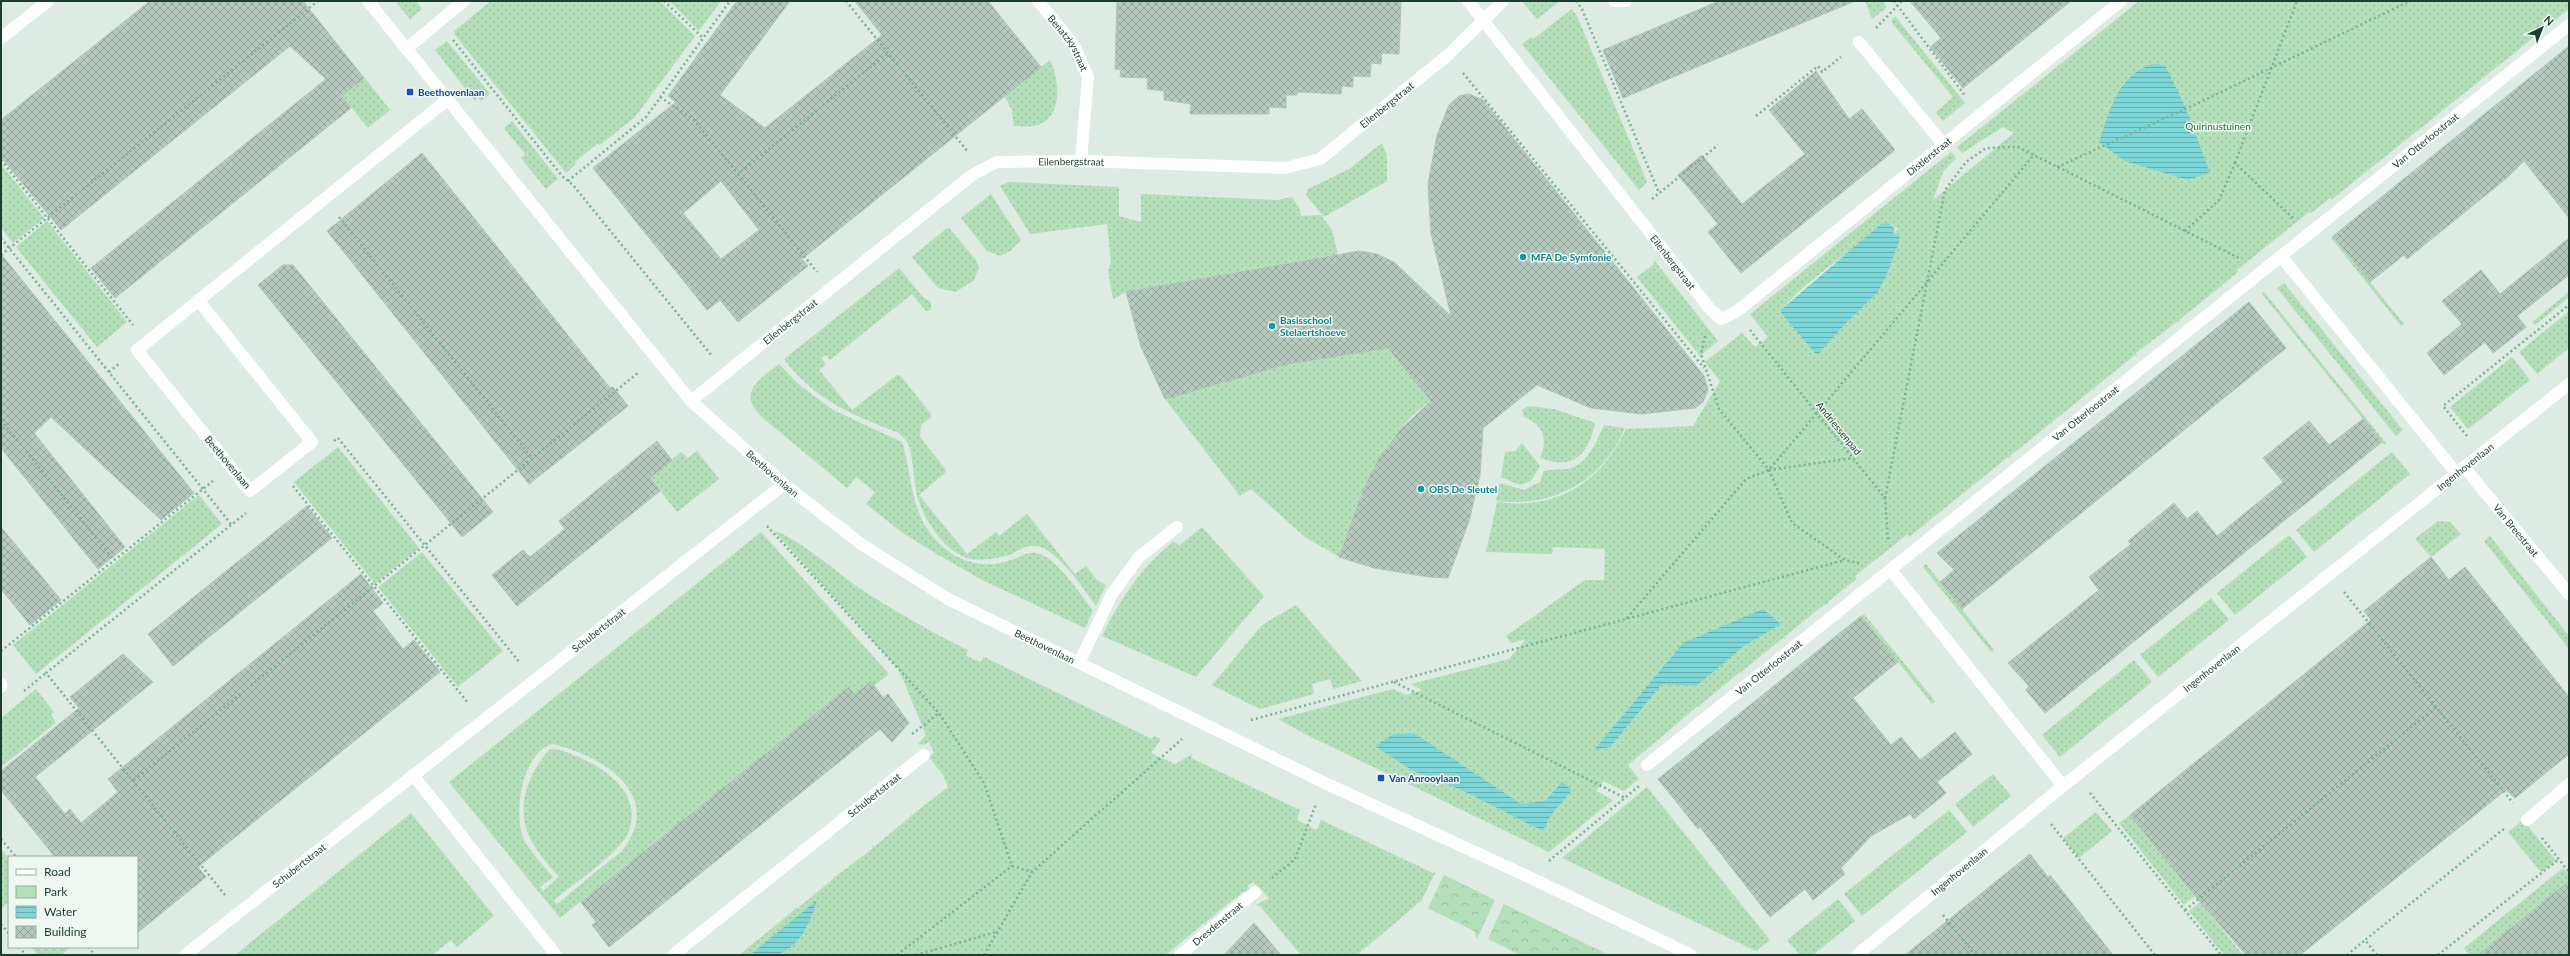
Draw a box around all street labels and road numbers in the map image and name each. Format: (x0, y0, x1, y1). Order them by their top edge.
street label: Benatzkystraat (1046, 12, 1091, 73)
street label: Eilenbergstraat (1357, 79, 1416, 130)
street label: Van Otterloostraat (2390, 110, 2461, 171)
street label: Distlerstraat (1904, 134, 1954, 178)
street label: Eilenbergstraat (1038, 155, 1105, 168)
street label: Eilenbergstraat (1648, 232, 1698, 292)
street label: Eilenbergstraat (760, 296, 820, 347)
street label: Van Otterloostraat (2050, 383, 2121, 443)
street label: Andriessenpad (1814, 399, 1864, 457)
street label: Beethovenlaan (202, 433, 254, 491)
street label: Ingenhovenlaan (2434, 440, 2496, 493)
street label: Beethovenlaan (744, 447, 801, 499)
street label: Van Breestraat (2491, 502, 2542, 559)
street label: Schubertstraat (569, 605, 628, 655)
street label: Beethovenlaan (1013, 626, 1077, 666)
street label: Van Otterloostraat (1733, 637, 1805, 698)
street label: Ingenhovenlaan (2181, 642, 2242, 694)
street label: Schubertstraat (845, 770, 903, 820)
street label: Schubertstraat (270, 840, 328, 890)
street label: Ingenhovenlaan (1928, 845, 1990, 898)
street label: Dresdenstraat (1190, 899, 1245, 948)

